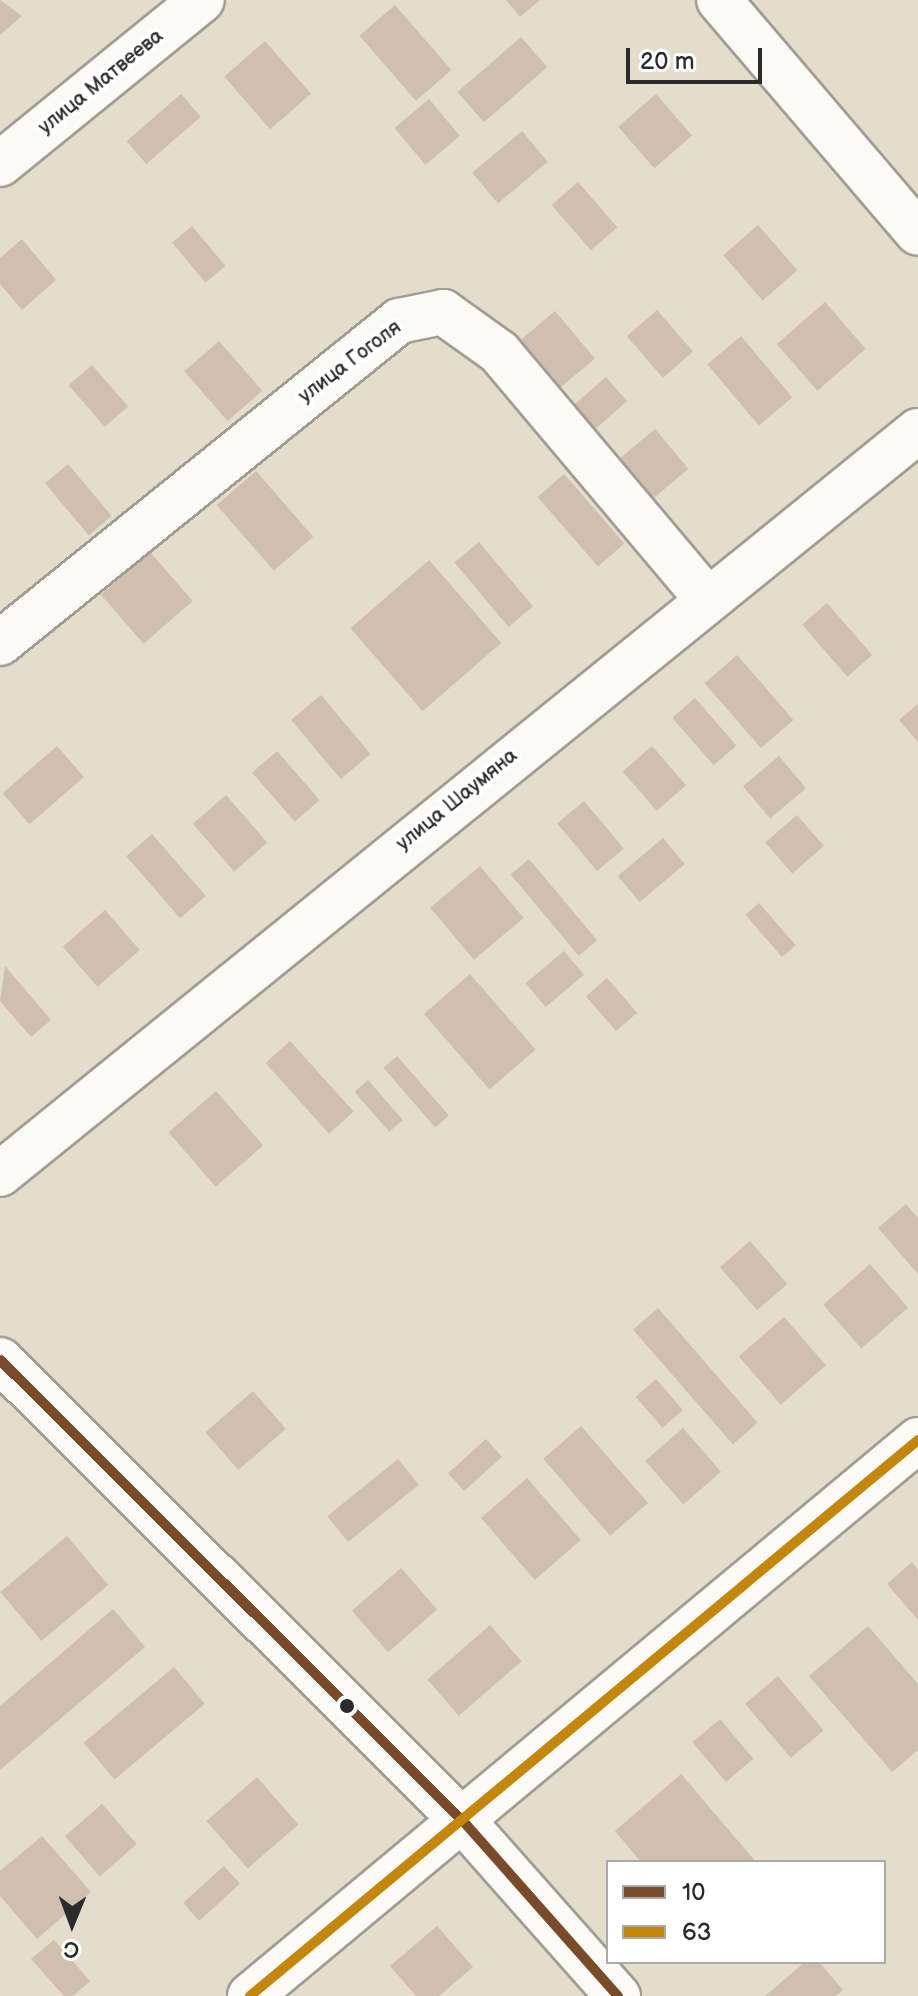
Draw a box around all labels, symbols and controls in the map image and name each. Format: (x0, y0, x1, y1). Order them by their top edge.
street label: улица Матвеева (34, 24, 168, 140)
scale bar (630, 32, 766, 82)
text: 20 m (640, 47, 695, 76)
street label: улица Гоголя (294, 316, 406, 408)
street label: улица Шаумяна (392, 744, 522, 856)
unlabelled marker (339, 1698, 355, 1714)
legend (606, 1860, 886, 1964)
text: 10 (682, 1878, 705, 1907)
north arrow (32, 1884, 112, 1964)
text: 63 (682, 1918, 711, 1947)
text: С (64, 1935, 79, 1962)

